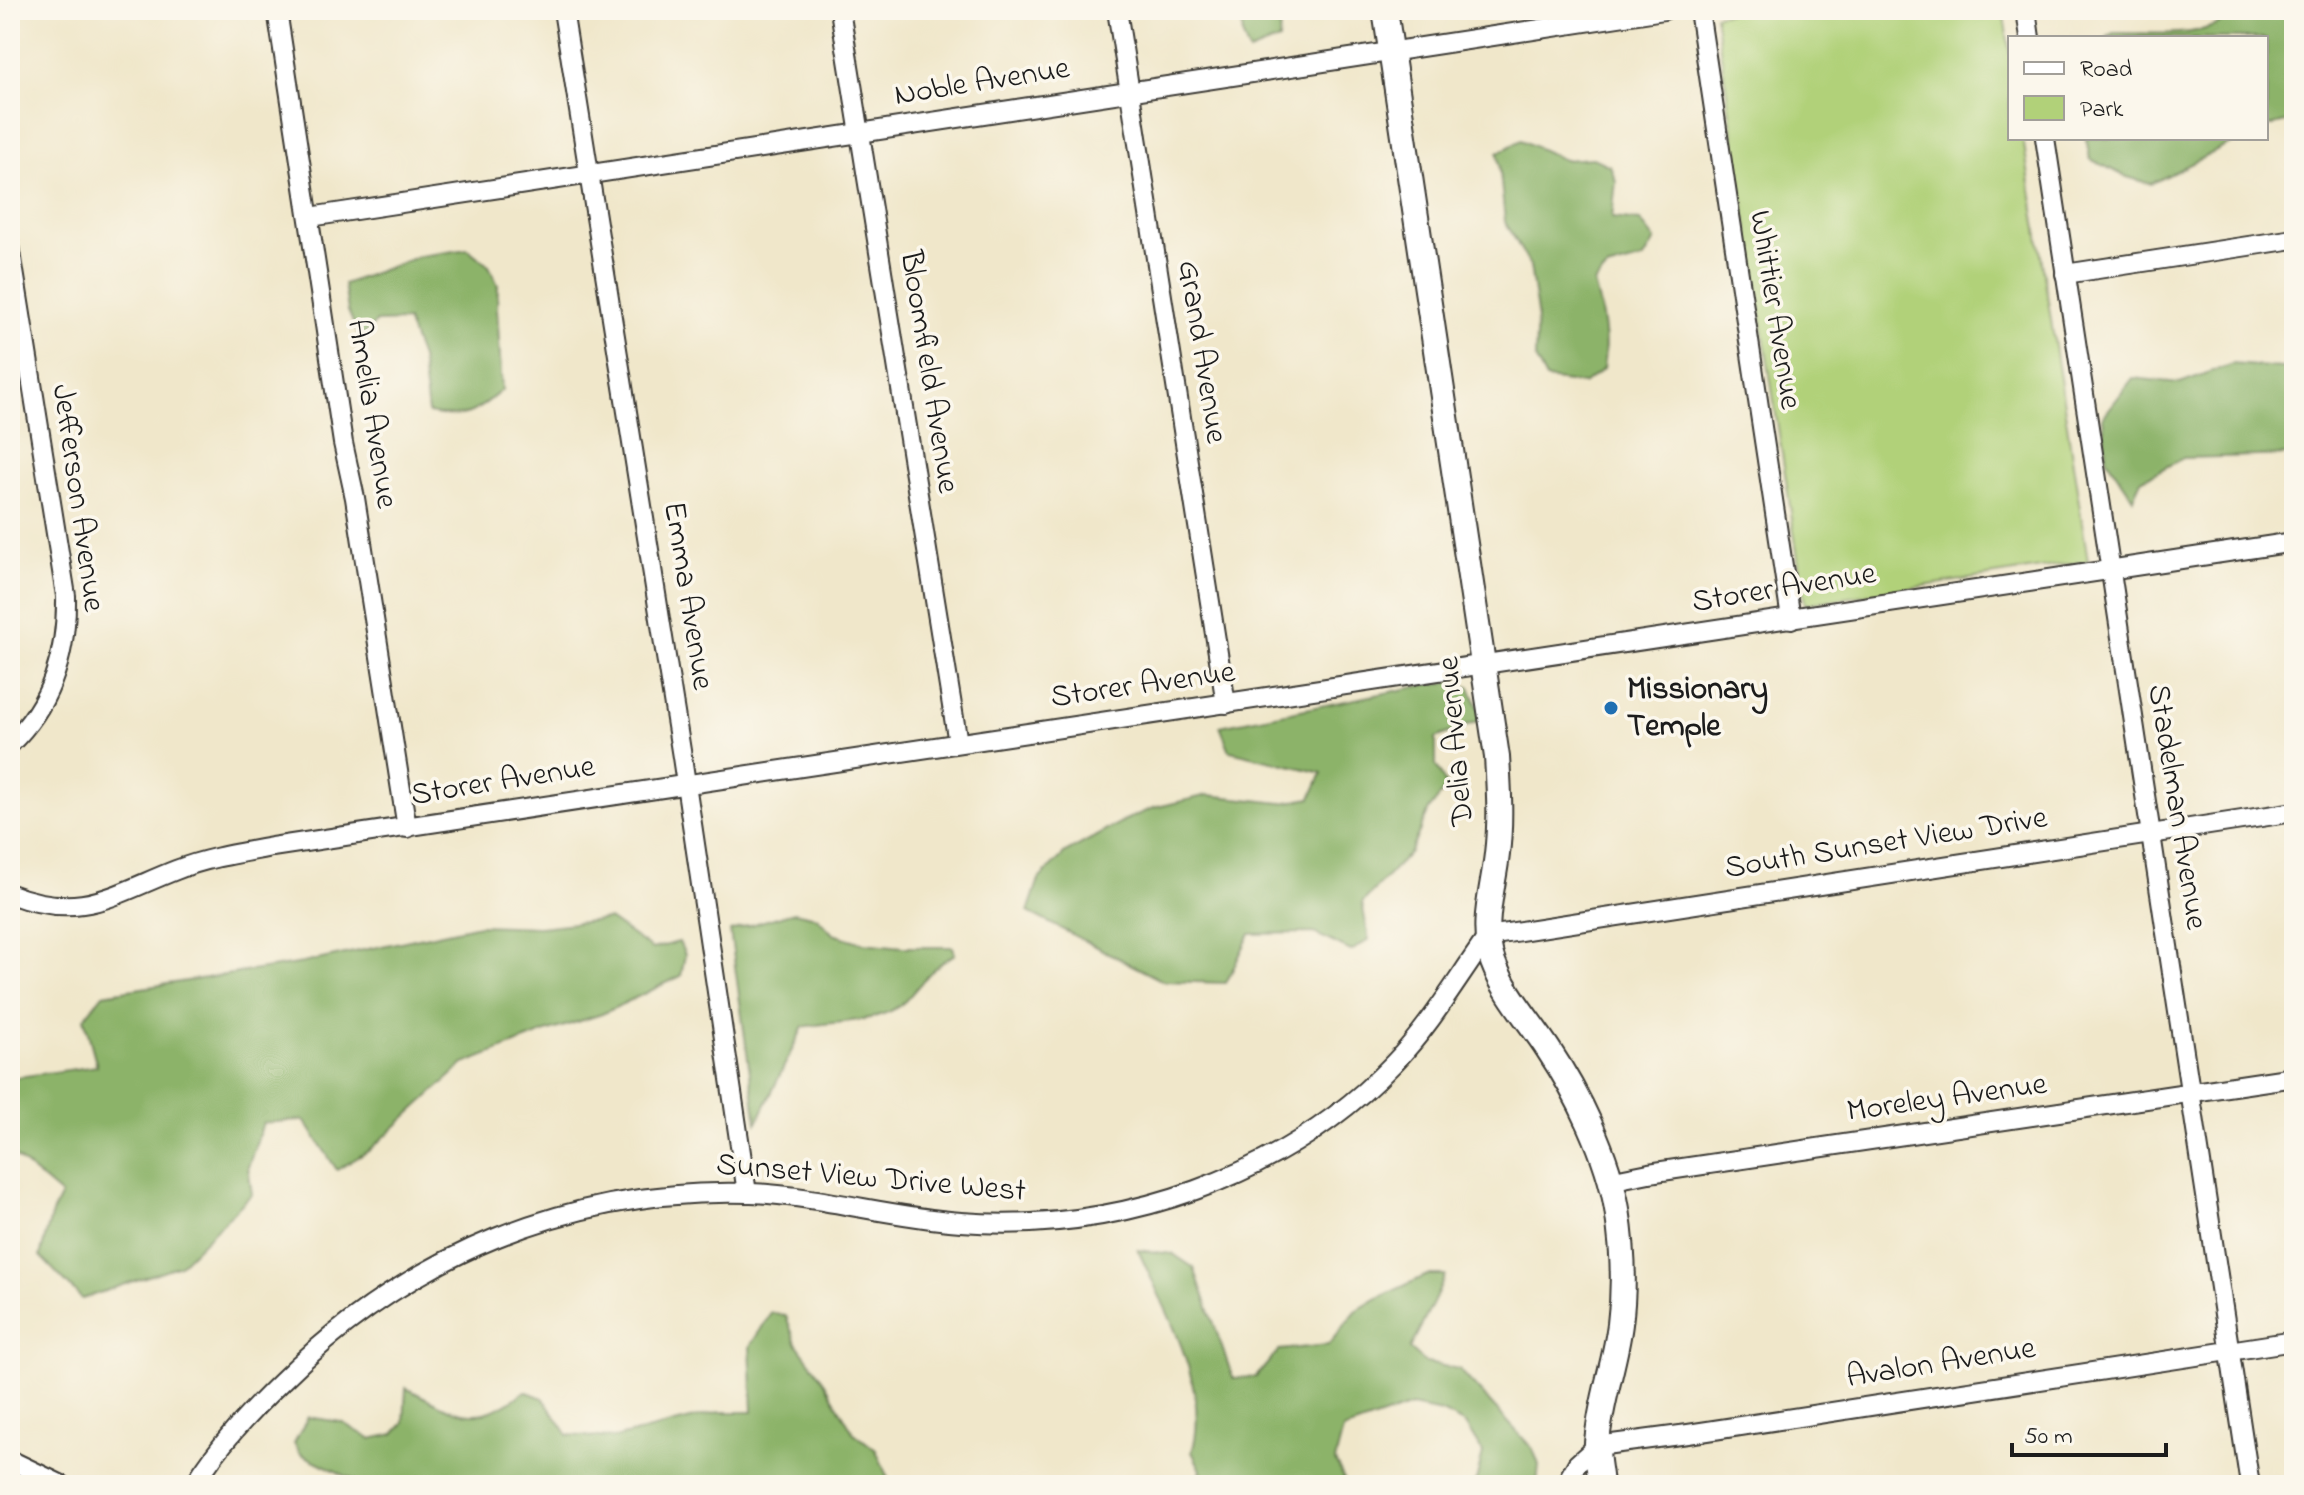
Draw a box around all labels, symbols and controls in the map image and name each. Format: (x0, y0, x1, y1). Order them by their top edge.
legend (2008, 36, 2268, 140)
street label: Noble Avenue (891, 46, 1074, 120)
text: Road (2080, 53, 2133, 88)
text: Park (2080, 93, 2124, 128)
street label: Whittier Avenue (1735, 207, 1813, 414)
street label: Bloomfield Avenue (885, 246, 970, 497)
street label: Grand Avenue (1163, 257, 1239, 448)
street label: Amelia Avenue (333, 316, 409, 513)
street label: Jefferson Avenue (38, 381, 116, 616)
street label: Emma Avenue (649, 498, 725, 694)
street label: Storer Avenue (1689, 551, 1880, 627)
street label: Storer Avenue (1048, 650, 1239, 722)
street label: Delia Avenue (1426, 654, 1488, 829)
place label: Missionary Temple (1627, 667, 1768, 751)
street label: Stadelman Avenue (2133, 681, 2219, 934)
marker: Missionary Temple (1602, 699, 1620, 717)
street label: Storer Avenue (408, 744, 599, 820)
street label: South Sunset View Drive (1721, 795, 2051, 893)
street label: Moreley Avenue (1844, 1062, 2051, 1136)
street label: Sunset View Drive West (714, 1142, 1028, 1216)
street label: Avalon Avenue (1843, 1326, 2040, 1402)
scale bar (2012, 1407, 2166, 1457)
text: 50 m (2024, 1420, 2073, 1455)

